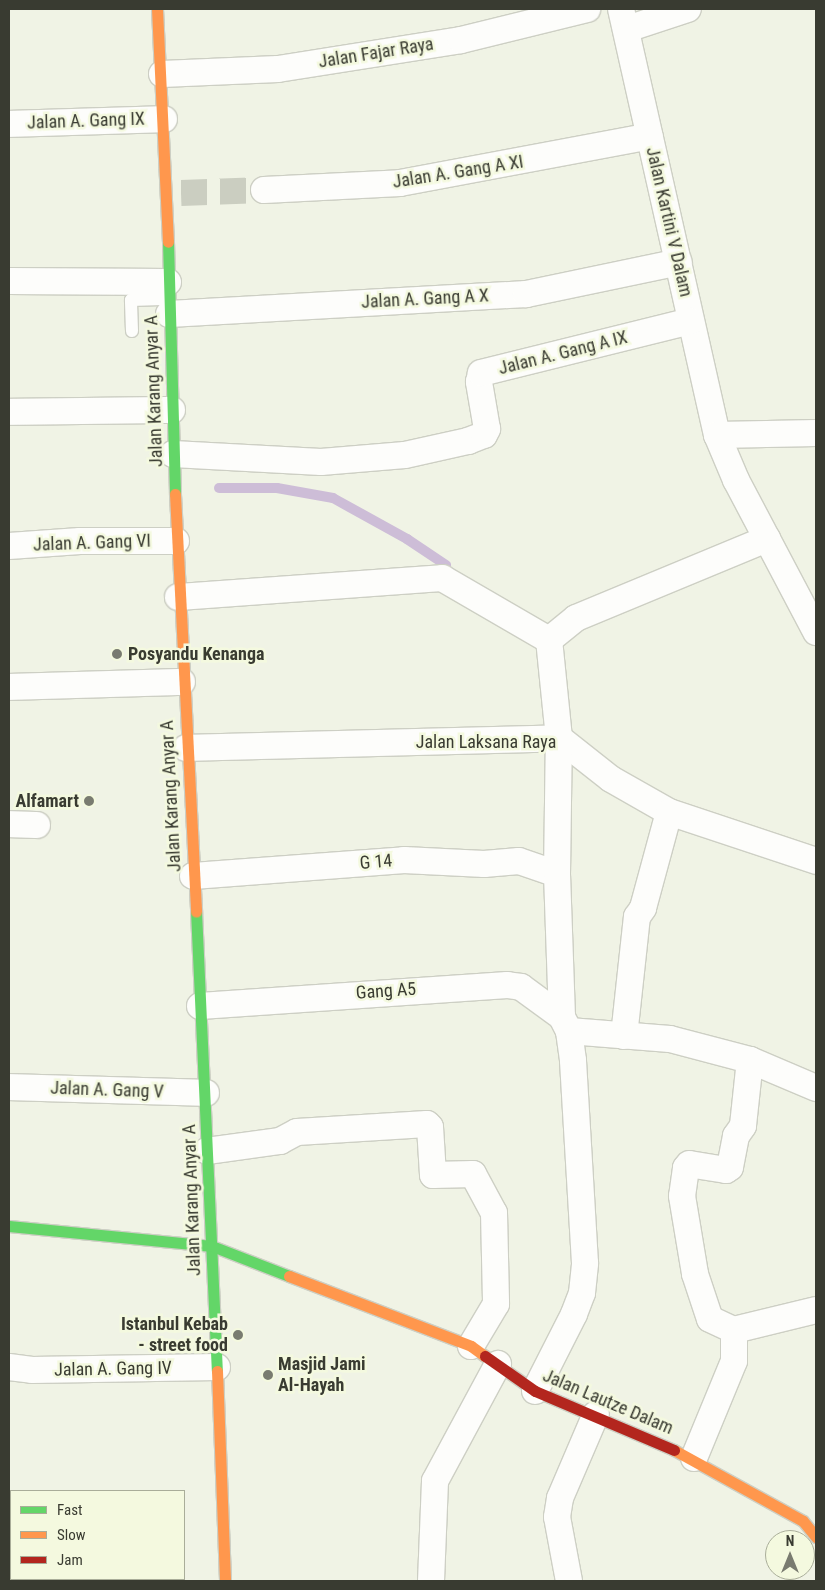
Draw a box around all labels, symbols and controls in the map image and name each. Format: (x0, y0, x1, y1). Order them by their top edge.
street label: Jalan Fajar Raya (317, 33, 435, 73)
street label: Jalan A. Gang IX (27, 108, 145, 134)
street label: Jalan Kartini V Dalam (641, 145, 697, 299)
street label: Jalan A. Gang A XI (391, 151, 525, 193)
street label: Jalan A. Gang A X (361, 285, 489, 313)
street label: Jalan Karang Anyar A (141, 315, 167, 467)
street label: Jalan A. Gang A IX (496, 327, 630, 379)
street label: Jalan A. Gang VI (33, 530, 151, 556)
place label: Posyandu Kenanga (128, 643, 264, 665)
marker: Posyandu Kenanga (110, 647, 124, 661)
street label: Jalan Karang Anyar A (156, 720, 186, 872)
street label: Jalan Laksana Raya (416, 731, 556, 753)
place label: Alfamart (16, 790, 79, 812)
marker: Alfamart (83, 795, 95, 807)
street label: G 14 (359, 850, 393, 874)
street label: Gang A5 (355, 978, 417, 1004)
street label: Jalan A. Gang V (50, 1077, 164, 1103)
street label: Jalan Karang Anyar A (179, 1124, 205, 1276)
place label: Istanbul Kebab - street food (121, 1314, 228, 1356)
marker: Istanbul Kebab - street food (232, 1329, 244, 1341)
place label: Masjid Jami Al-Hayah (278, 1354, 366, 1396)
street label: Jalan A. Gang IV (54, 1357, 172, 1381)
street label: Jalan Lautze Dalam (539, 1365, 677, 1439)
marker: Masjid Jami Al-Hayah (262, 1369, 274, 1381)
legend (10, 1490, 185, 1580)
text: Fast (57, 1501, 82, 1519)
text: Slow (57, 1526, 86, 1544)
north arrow (765, 1530, 815, 1580)
text: N (786, 1533, 794, 1549)
text: Jam (57, 1551, 83, 1569)

